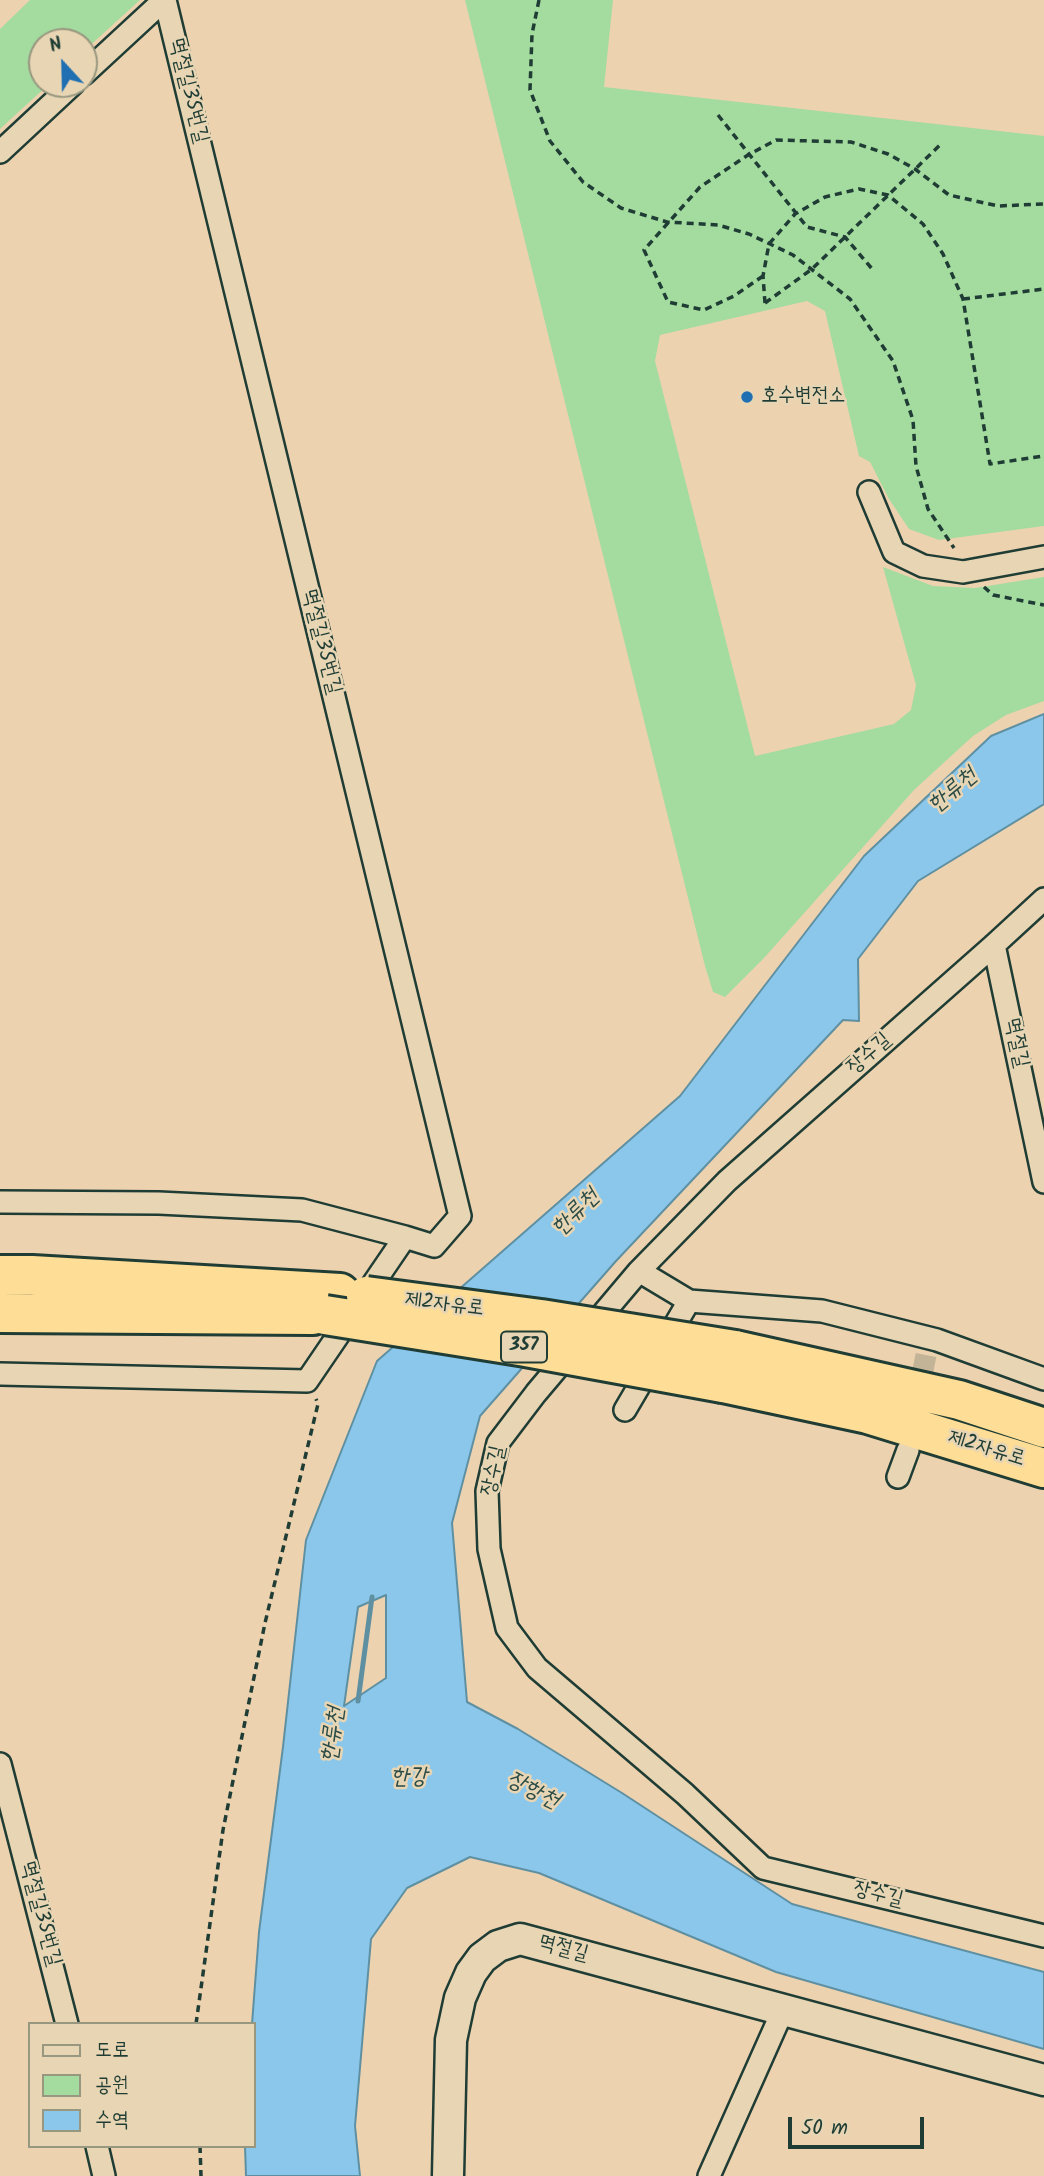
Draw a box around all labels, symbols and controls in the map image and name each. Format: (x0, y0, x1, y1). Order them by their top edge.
north arrow (28, 28, 98, 98)
text: N (45, 29, 67, 62)
street label: 멱절길35번길 (162, 36, 212, 146)
place label: 호수변전소 (761, 384, 845, 410)
marker: 호수변전소 (739, 389, 755, 405)
street label: 멱절길35번길 (295, 587, 345, 697)
water label: 한류천 (924, 764, 984, 820)
street label: 멱절길 (997, 1016, 1033, 1070)
street label: 장수길 (843, 1029, 897, 1081)
water label: 한류천 (547, 1185, 607, 1243)
street label: 제2자유로 (403, 1289, 485, 1323)
road number: 357 (501, 1331, 547, 1362)
street label: 제2자유로 (944, 1426, 1028, 1474)
street label: 장수길 (477, 1444, 513, 1498)
water label: 한류천 (317, 1706, 353, 1764)
water label: 한강 (390, 1765, 428, 1793)
water label: 장항천 (501, 1767, 563, 1817)
street label: 멱절길35번길 (13, 1859, 65, 1969)
street label: 장수길 (850, 1878, 906, 1914)
street label: 멱절길 (535, 1931, 591, 1969)
legend (28, 2022, 256, 2148)
text: 도로 (95, 2034, 129, 2067)
text: 공원 (95, 2069, 129, 2102)
scale bar (792, 2102, 928, 2146)
text: 수역 (95, 2104, 129, 2137)
text: 50 m (801, 2112, 848, 2145)

